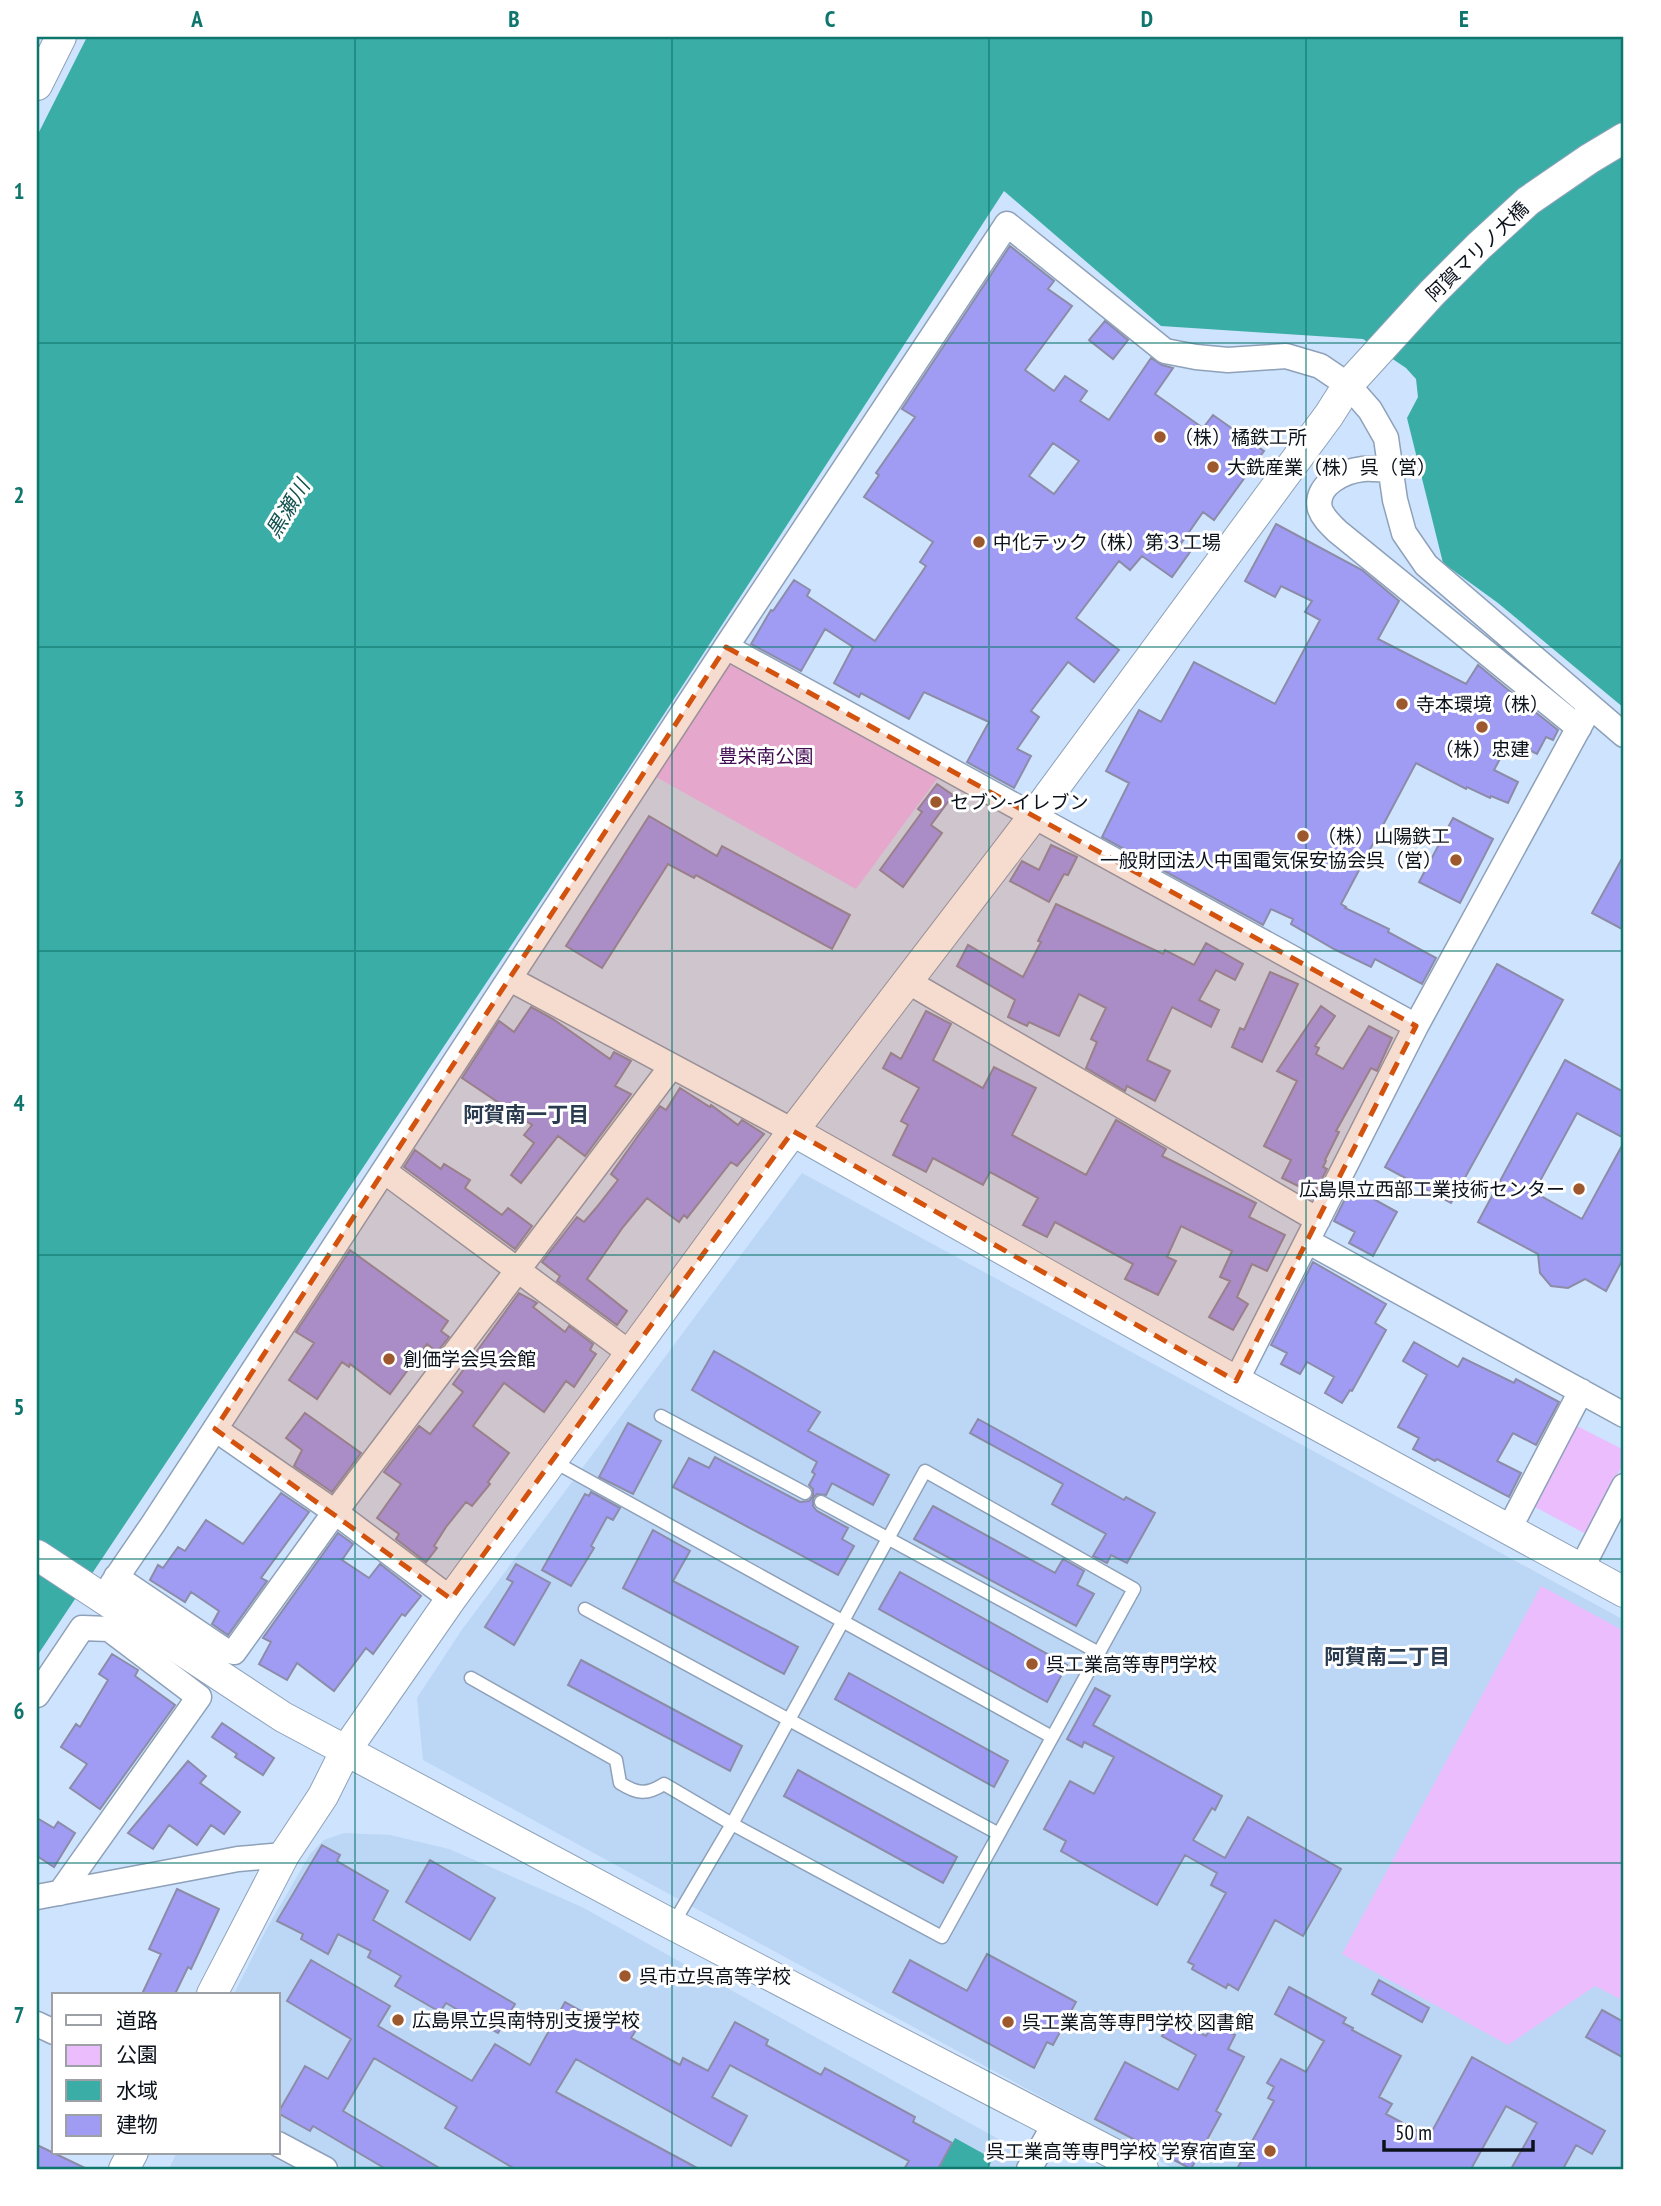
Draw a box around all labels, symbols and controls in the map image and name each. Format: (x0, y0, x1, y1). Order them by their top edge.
text: A (190, 4, 203, 33)
text: B (508, 4, 520, 33)
text: C (825, 4, 836, 33)
text: D (1141, 4, 1153, 33)
text: E (1459, 4, 1469, 33)
text: 1 (14, 176, 25, 205)
street label: 阿賀マリノ大橋 (1421, 196, 1533, 306)
place label: （株）橘鉄工所 (1174, 425, 1307, 449)
marker: （株）橘鉄工所 (1152, 429, 1168, 445)
place label: 大銑産業（株）呉（営） (1227, 455, 1436, 479)
marker: 大銑産業（株）呉（営） (1205, 459, 1221, 475)
water label: 黒瀬川 (260, 473, 316, 543)
text: 2 (14, 480, 25, 509)
place label: 中化テック（株）第３工場 (993, 530, 1221, 554)
marker: 中化テック（株）第３工場 (971, 534, 987, 550)
place label: 寺本環境（株） (1416, 692, 1549, 716)
marker: 寺本環境（株） (1394, 696, 1410, 712)
marker: （株）忠建 (1474, 719, 1490, 735)
place label: （株）忠建 (1434, 737, 1530, 761)
park label: 豊栄南公園 (718, 744, 814, 768)
text: 3 (14, 784, 25, 813)
place label: セブン-イレブン (950, 790, 1089, 814)
marker: セブン-イレブン (928, 794, 944, 810)
place label: （株）山陽鉄工 (1317, 824, 1450, 848)
marker: （株）山陽鉄工 (1295, 828, 1311, 844)
place label: 一般財団法人中国電気保安協会呉（営） (1100, 848, 1442, 872)
marker: 一般財団法人中国電気保安協会呉（営） (1448, 852, 1464, 868)
text: 4 (14, 1088, 25, 1117)
district label: 阿賀南一丁目 (463, 1101, 589, 1128)
place label: 広島県立西部工業技術センター (1299, 1177, 1565, 1201)
marker: 広島県立西部工業技術センター (1571, 1181, 1587, 1197)
place label: 創価学会呉会館 (403, 1347, 536, 1371)
marker: 創価学会呉会館 (381, 1351, 397, 1367)
text: 5 (14, 1392, 25, 1421)
district label: 阿賀南二丁目 (1324, 1643, 1450, 1670)
place label: 呉工業高等専門学校 (1046, 1652, 1217, 1676)
marker: 呉工業高等専門学校 (1024, 1656, 1040, 1672)
text: 6 (14, 1696, 25, 1725)
place label: 呉市立呉高等学校 (639, 1964, 791, 1988)
marker: 呉市立呉高等学校 (617, 1968, 633, 1984)
legend (52, 1993, 280, 2154)
text: 7 (14, 2000, 25, 2029)
text: 道路 (116, 2007, 158, 2034)
place label: 広島県立呉南特別支援学校 (412, 2008, 640, 2032)
place label: 呉工業高等専門学校 図書館 (1022, 2010, 1254, 2034)
marker: 広島県立呉南特別支援学校 (390, 2012, 406, 2028)
marker: 呉工業高等専門学校 図書館 (1000, 2014, 1016, 2030)
text: 公園 (116, 2041, 158, 2068)
text: 水域 (116, 2077, 158, 2104)
scale bar (1384, 2108, 1533, 2152)
text: 建物 (116, 2111, 158, 2138)
text: 50 m (1395, 2119, 1432, 2146)
place label: 呉工業高等専門学校 学寮宿直室 (986, 2139, 1256, 2163)
marker: 呉工業高等専門学校 学寮宿直室 (1262, 2143, 1278, 2159)

